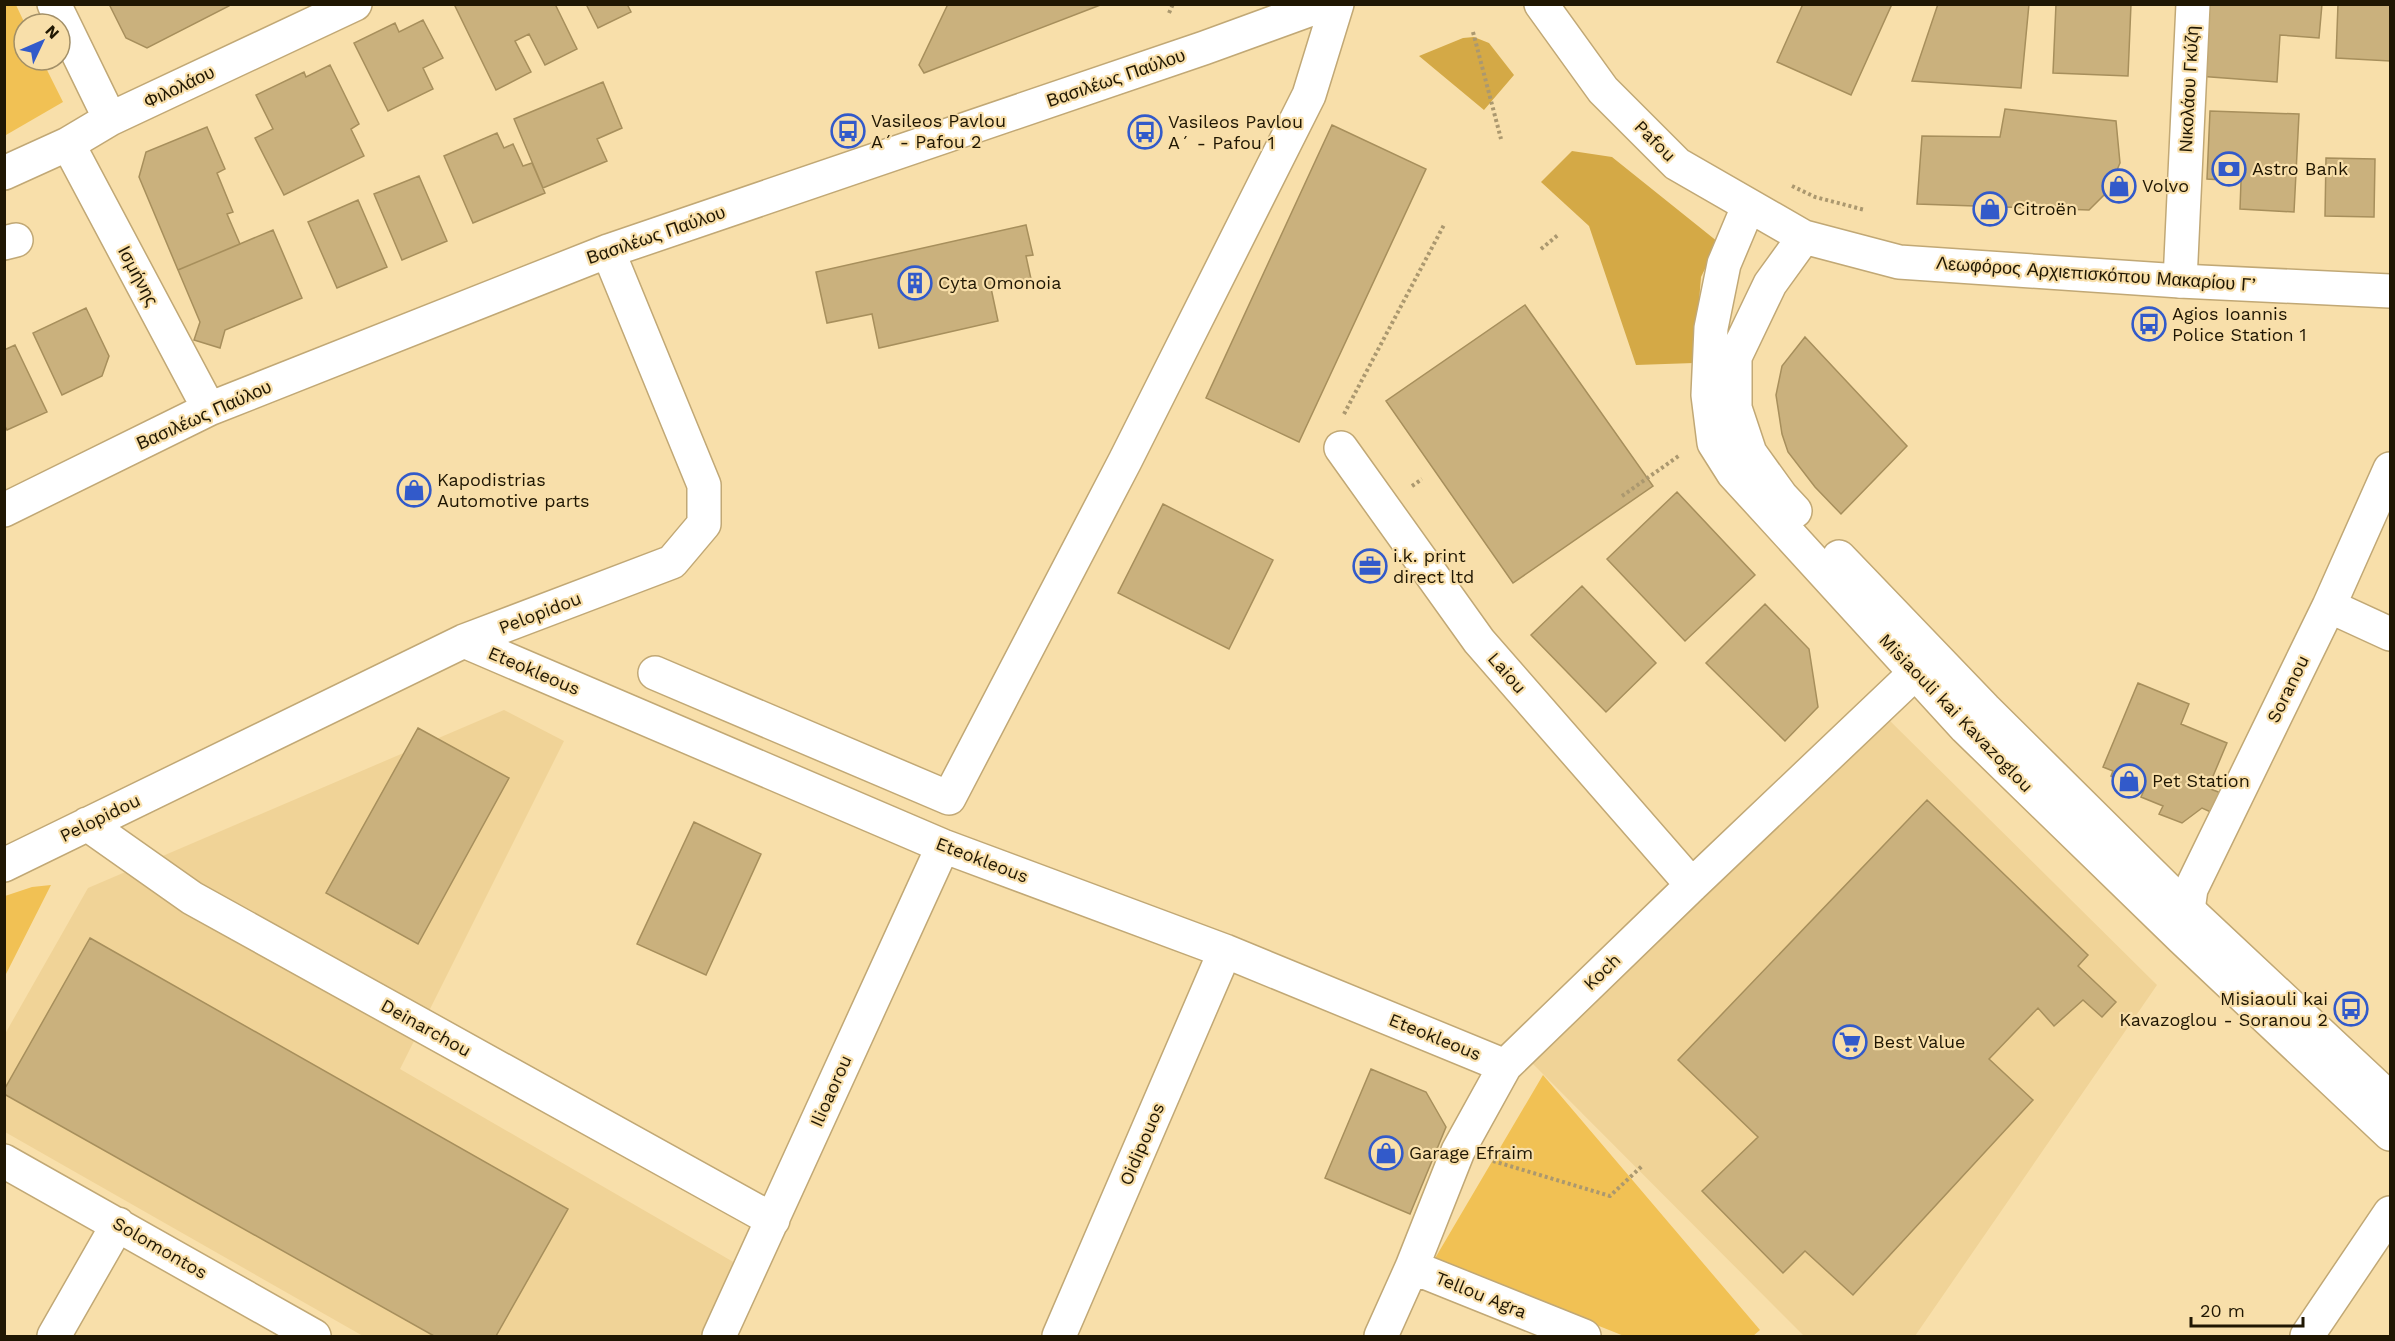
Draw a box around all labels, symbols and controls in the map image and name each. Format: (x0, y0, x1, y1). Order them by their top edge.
north arrow (12, 12, 72, 72)
text: N (41, 21, 63, 43)
street label: Νικολάου Γκύζη (2175, 25, 2202, 153)
street label: Βασιλέως Παύλου (1044, 44, 1188, 111)
street label: Φιλολάου (140, 61, 218, 112)
place label: Vasileos Pavlou A´ - Pafou 2 (871, 110, 1006, 152)
place label: Vasileos Pavlou A´ - Pafou 1 (1168, 111, 1303, 153)
bus stop icon: Vasileos Pavlou A´ - Pafou 2 (830, 113, 866, 149)
bus stop icon: Vasileos Pavlou A´ - Pafou 1 (1127, 114, 1163, 150)
street label: Pafou (1630, 116, 1680, 166)
bank icon: Astro Bank (2211, 151, 2247, 187)
place label: Astro Bank (2252, 158, 2348, 179)
shop icon: Volvo (2101, 168, 2137, 204)
place label: Volvo (2142, 175, 2189, 196)
shop icon: Citroën (1972, 191, 2008, 227)
place label: Citroën (2013, 198, 2077, 219)
street label: Βασιλέως Παύλου (584, 201, 728, 268)
street label: Ισμήνης (114, 242, 163, 310)
street label: Λεωφόρος Αρχιεπισκόπου Μακαρίου Γ’ (1936, 252, 2257, 295)
building icon: Cyta Omonoia (897, 265, 933, 301)
place label: Cyta Omonoia (938, 272, 1061, 293)
place label: Agios Ioannis Police Station 1 (2172, 303, 2307, 345)
bus stop icon: Agios Ioannis Police Station 1 (2131, 306, 2167, 342)
street label: Βασιλέως Παύλου (133, 375, 274, 454)
place label: Kapodistrias Automotive parts (437, 469, 589, 511)
shop icon: Kapodistrias Automotive parts (396, 472, 432, 508)
place label: i.k. print direct ltd (1393, 545, 1474, 587)
office icon: i.k. print direct ltd (1352, 548, 1388, 584)
street label: Pelopidou (496, 587, 584, 638)
street label: Misiaouli kai Kavazoglou (1875, 629, 2038, 796)
street label: Eteokleous (485, 642, 583, 699)
street label: Laiou (1484, 648, 1531, 698)
street label: Soranou (2262, 652, 2313, 726)
shop icon: Pet Station (2111, 763, 2147, 799)
place label: Pet Station (2152, 770, 2250, 791)
street label: Pelopidou (56, 789, 143, 846)
street label: Eteokleous (933, 832, 1031, 887)
street label: Koch (1579, 949, 1624, 994)
place label: Misiaouli kai Kavazoglou - Soranou 2 (2119, 988, 2328, 1030)
bus stop icon: Misiaouli kai Kavazoglou - Soranou 2 (2333, 991, 2369, 1027)
street label: Deinarchou (378, 994, 475, 1061)
street label: Eteokleous (1386, 1009, 1484, 1065)
supermarket icon: Best Value (1832, 1024, 1868, 1060)
place label: Best Value (1873, 1031, 1965, 1052)
street label: Ilioaorou (805, 1052, 856, 1130)
street label: Oidipouos (1115, 1099, 1168, 1188)
shop icon: Garage Efraim (1368, 1135, 1404, 1171)
place label: Garage Efraim (1409, 1142, 1533, 1163)
street label: Solomontos (109, 1212, 211, 1283)
street label: Tellou Agra (1433, 1267, 1530, 1322)
scale bar (2191, 1290, 2304, 1328)
text: 20 m (2200, 1300, 2245, 1321)

